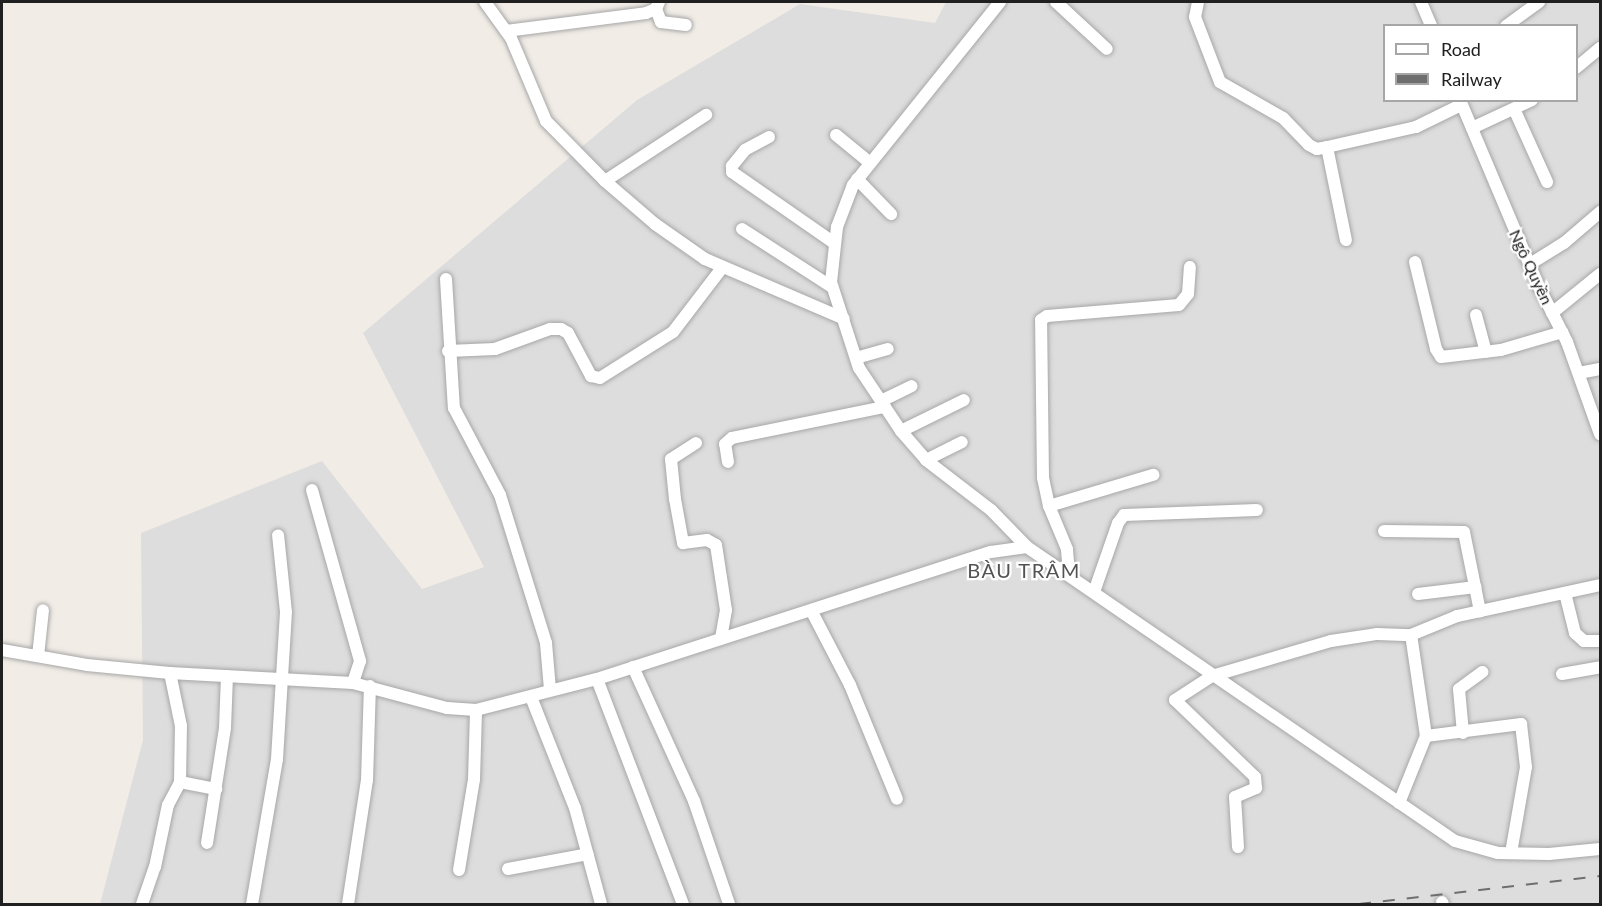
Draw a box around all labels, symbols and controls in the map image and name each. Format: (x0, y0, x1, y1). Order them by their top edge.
legend (1383, 24, 1578, 102)
text: Road (1441, 38, 1481, 60)
text: Railway (1441, 68, 1502, 90)
street label: Ngô Quyền (1505, 227, 1557, 307)
district label: BÀU TRÂM (967, 558, 1081, 582)

